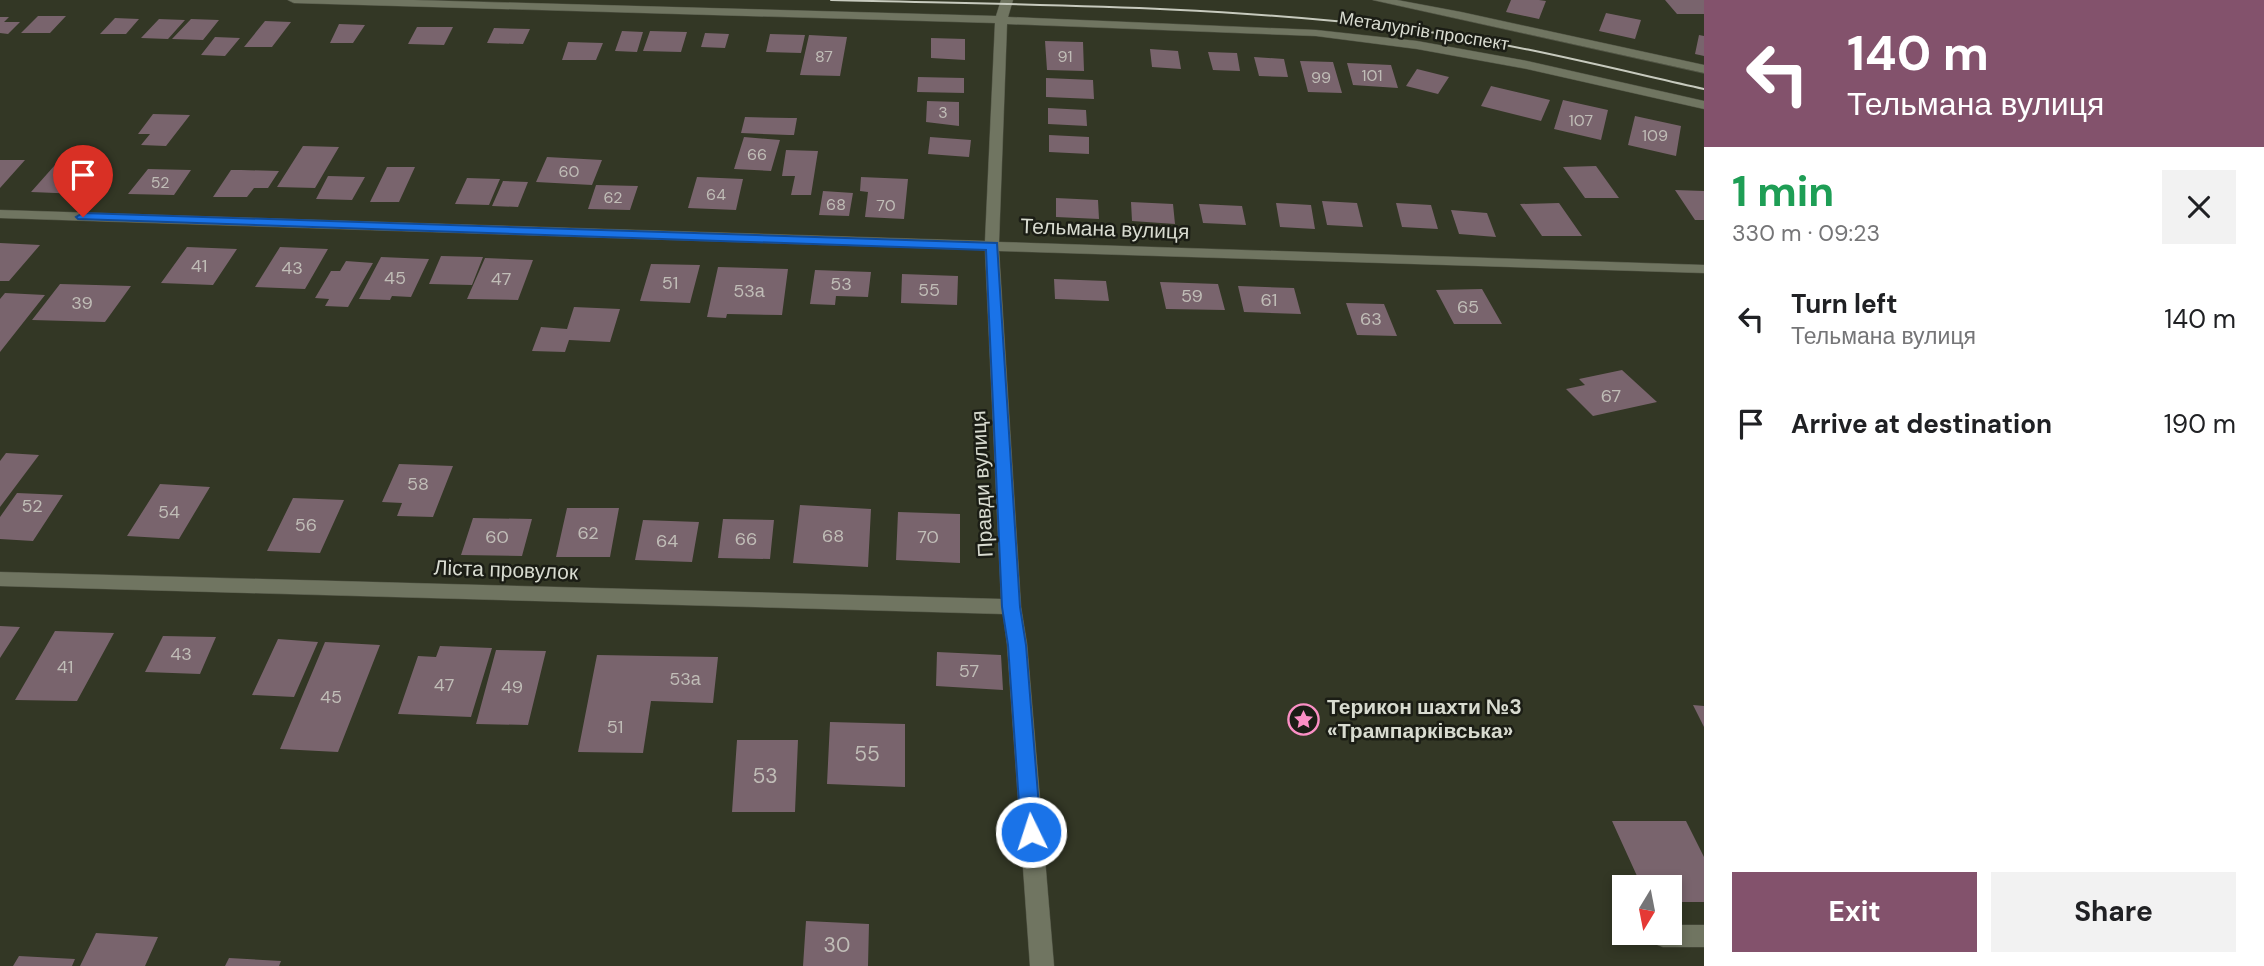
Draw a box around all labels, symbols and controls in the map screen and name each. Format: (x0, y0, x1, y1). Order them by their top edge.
street label: Металургів проспект (1337, 6, 1511, 56)
text: 140 m (1847, 21, 1989, 85)
icon: left (1732, 28, 1823, 119)
house number: 87 (815, 46, 833, 67)
house number: 91 (1058, 46, 1072, 67)
house number: 101 (1362, 65, 1382, 86)
house number: 99 (1311, 67, 1331, 88)
text: Тельмана вулиця (1847, 83, 2104, 125)
house number: 3 (938, 102, 948, 123)
house number: 107 (1569, 110, 1593, 131)
house number: 109 (1642, 125, 1668, 146)
house number: 66 (747, 144, 767, 165)
pin (53, 145, 113, 217)
icon: arrive (64, 156, 102, 194)
house number: 60 (559, 161, 580, 182)
text: 1 min (1732, 164, 1834, 219)
button: close (2162, 170, 2236, 244)
house number: 52 (151, 172, 169, 193)
house number: 64 (706, 184, 726, 205)
house number: 62 (604, 187, 622, 208)
house number: 68 (826, 194, 846, 215)
house number: 70 (876, 195, 896, 216)
street label: Тельмана вулиця (1020, 212, 1190, 246)
text: 330 m · 09:23 (1732, 218, 1880, 248)
house number: 41 (191, 254, 207, 278)
house number: 43 (281, 256, 303, 280)
house number: 45 (384, 266, 406, 290)
house number: 47 (491, 267, 511, 291)
house number: 51 (662, 271, 678, 295)
house number: 53 (830, 272, 852, 296)
house number: 55 (918, 278, 940, 302)
house number: 53а (733, 279, 766, 303)
house number: 59 (1181, 284, 1203, 308)
text: Turn left (1791, 287, 1898, 321)
house number: 61 (1261, 288, 1277, 312)
house number: 39 (71, 291, 93, 315)
house number: 65 (1457, 295, 1479, 319)
icon: left (1732, 300, 1770, 338)
text: 140 m (2164, 302, 2236, 336)
house number: 63 (1360, 307, 1382, 331)
text: Тельмана вулиця (1791, 321, 1976, 351)
house number: 67 (1601, 384, 1621, 408)
icon: arrive (1732, 405, 1770, 443)
text: Arrive at destination (1791, 407, 2052, 441)
text: 190 m (2164, 407, 2236, 441)
street label: Правди вулиця (964, 410, 1000, 558)
house number: 58 (407, 472, 429, 496)
house number: 52 (21, 494, 43, 518)
house number: 54 (158, 500, 180, 524)
house number: 56 (295, 513, 317, 537)
house number: 62 (577, 521, 599, 545)
house number: 68 (822, 524, 844, 548)
house number: 60 (485, 525, 509, 549)
house number: 70 (917, 525, 939, 549)
house number: 66 (735, 527, 757, 551)
house number: 64 (656, 529, 678, 553)
street label: Ліста провулок (433, 553, 579, 587)
house number: 43 (170, 642, 192, 666)
house number: 41 (57, 655, 73, 679)
house number: 57 (959, 659, 979, 683)
house number: 53а (669, 667, 702, 691)
house number: 47 (434, 673, 454, 697)
house number: 49 (501, 675, 523, 699)
house number: 45 (320, 685, 342, 709)
place label: Терикон шахти №3 «Трампарківська» (1327, 693, 1522, 745)
place icon: Терикон шахти №3 «Трампарківська» (1287, 702, 1321, 736)
house number: 51 (607, 715, 623, 739)
house number: 55 (854, 740, 880, 768)
house number: 53 (752, 762, 778, 790)
position arrow (994, 795, 1068, 869)
button: Exit (1732, 872, 1977, 952)
button: Share (1991, 872, 2236, 952)
north arrow (1612, 875, 1682, 945)
map controls (1612, 875, 1682, 945)
house number: 30 (824, 931, 850, 959)

